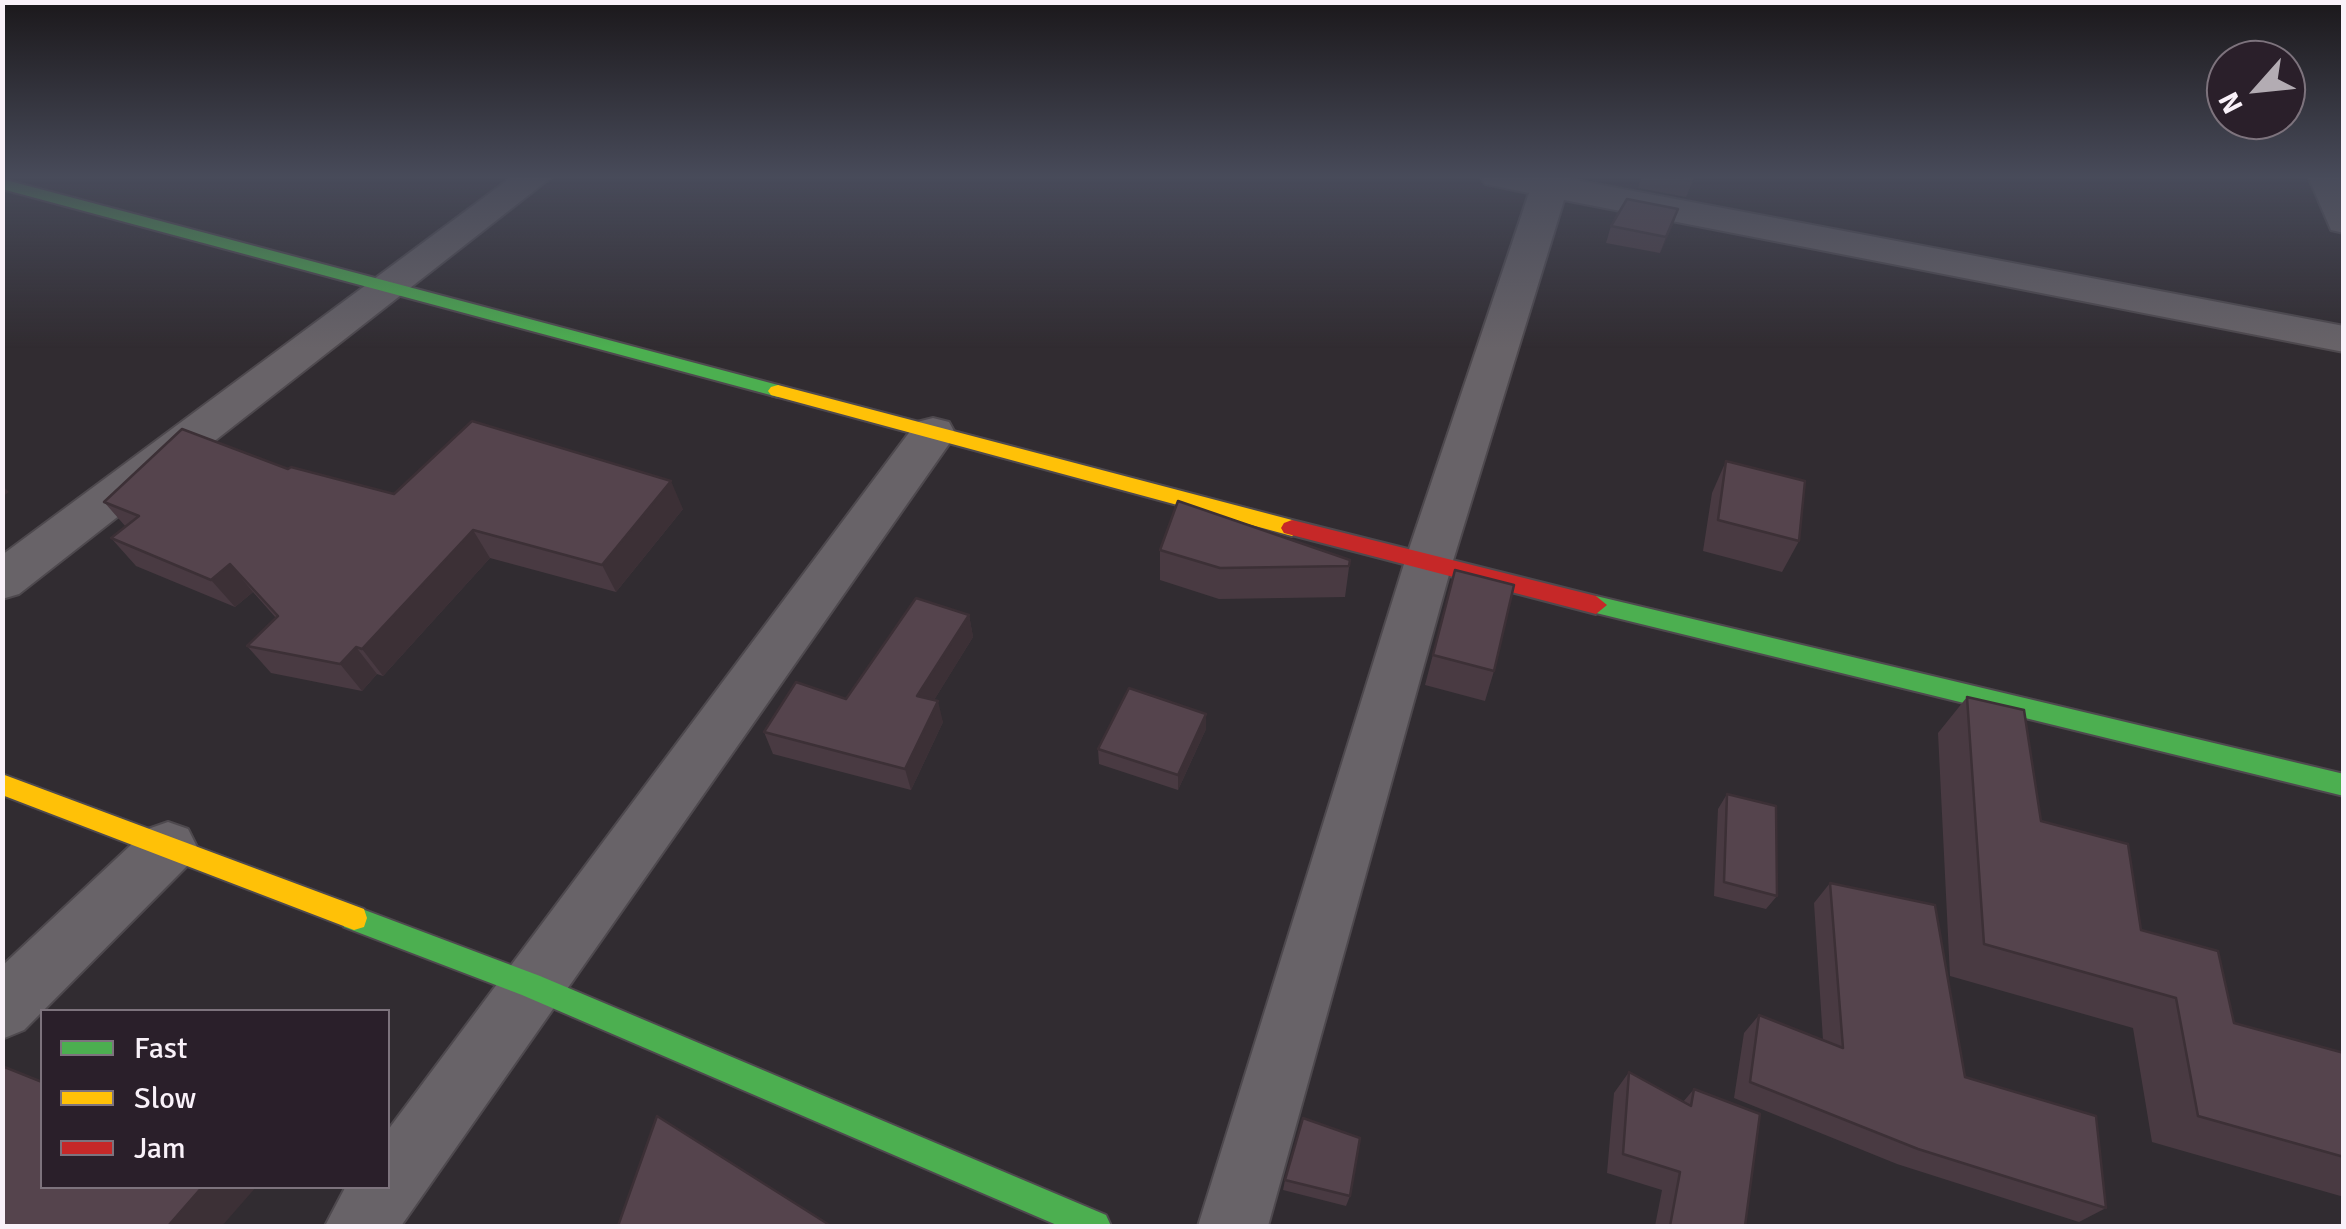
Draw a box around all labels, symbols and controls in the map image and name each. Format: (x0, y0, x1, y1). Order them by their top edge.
north arrow (2206, 40, 2306, 140)
text: N (2211, 86, 2251, 119)
legend (40, 1009, 390, 1189)
text: Fast (134, 1030, 187, 1067)
text: Slow (134, 1080, 196, 1117)
text: Jam (134, 1130, 186, 1167)

